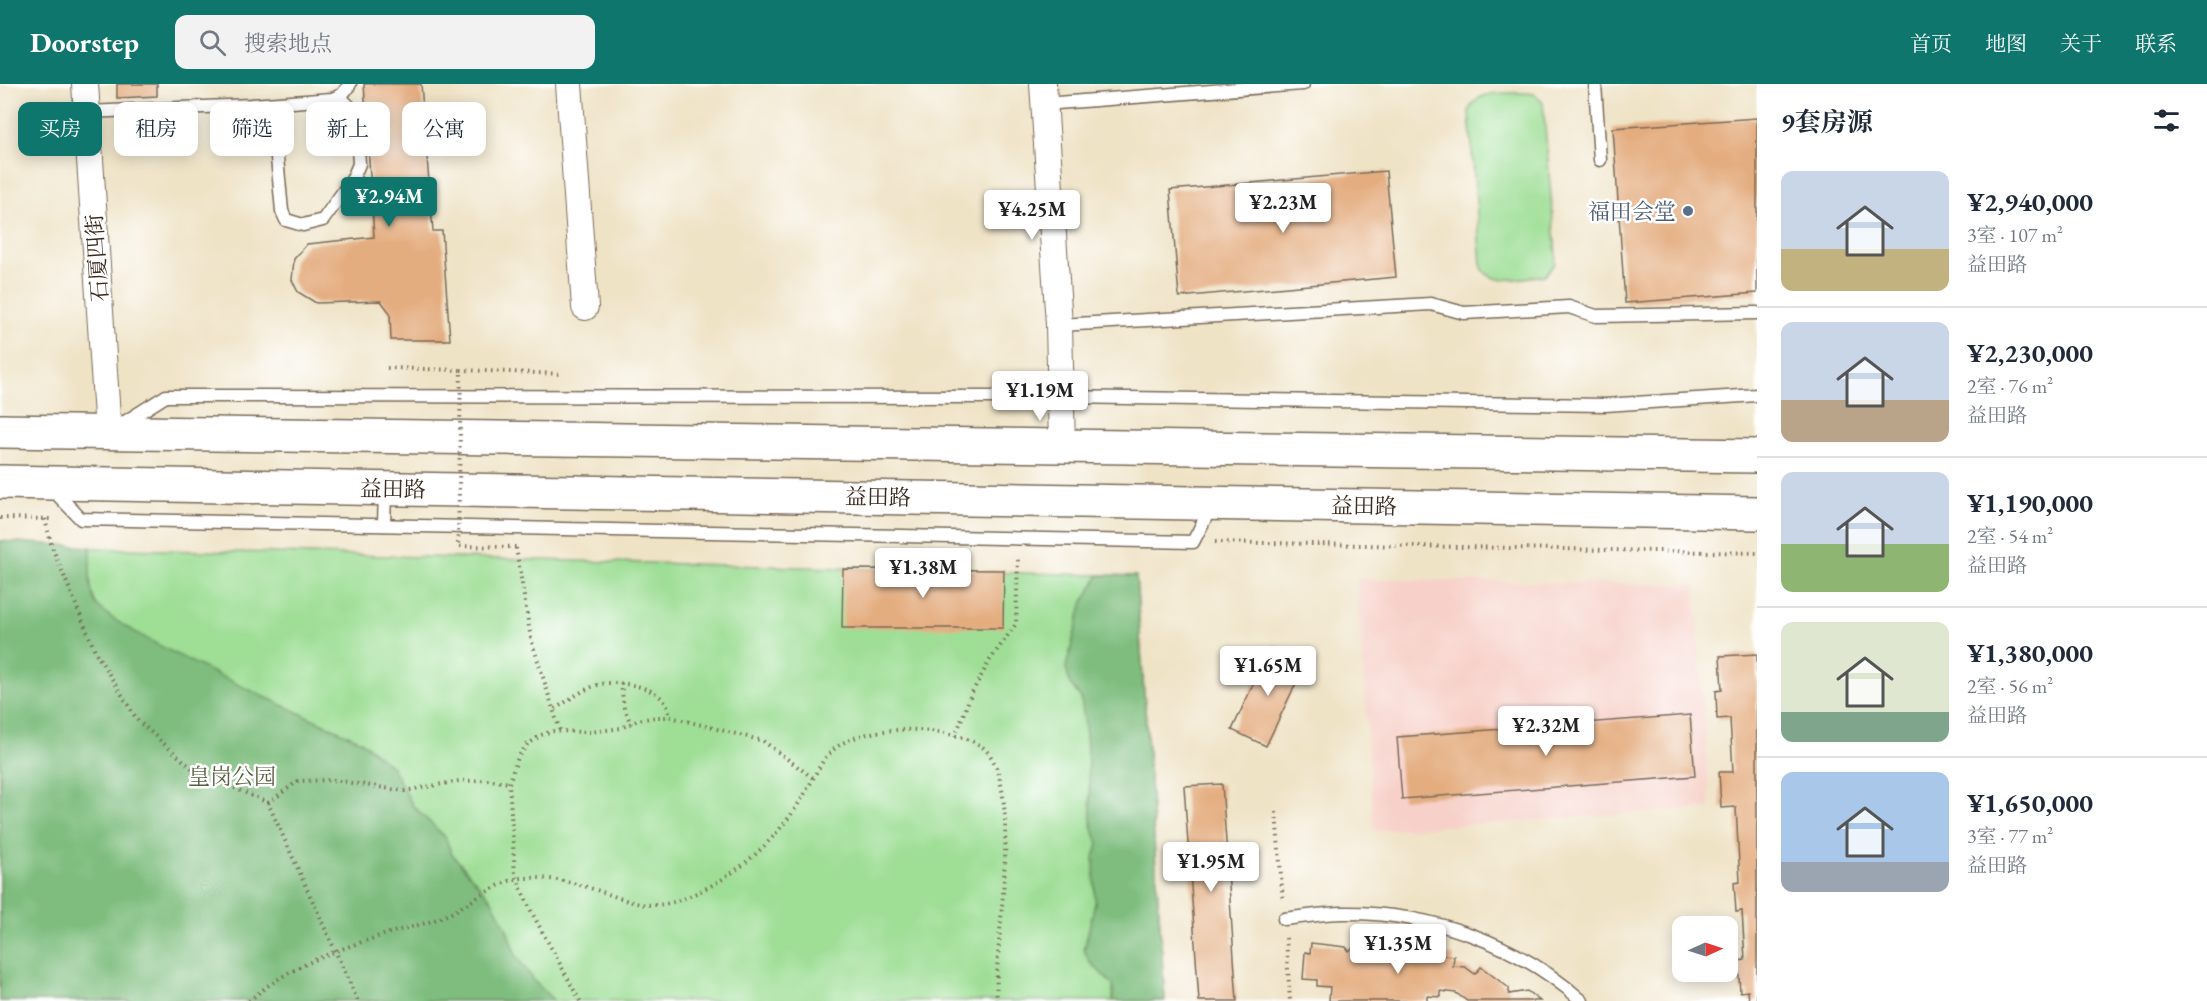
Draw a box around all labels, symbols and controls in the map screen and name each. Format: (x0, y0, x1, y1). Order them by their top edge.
search box (175, 15, 595, 69)
text: Doorstep (30, 24, 139, 60)
icon: search (196, 26, 229, 59)
text: 搜索地点 (244, 29, 332, 58)
text: 首页 (1910, 30, 1952, 57)
text: 地图 (1985, 30, 2027, 57)
text: 关于 (2060, 30, 2102, 57)
text: 联系 (2135, 30, 2177, 57)
chip: 买房 (18, 102, 102, 156)
chip: 租房 (114, 102, 198, 156)
chip: 筛选 (210, 102, 294, 156)
chip: 新上 (306, 102, 390, 156)
chip: 公寓 (402, 102, 486, 156)
icon: filters (2150, 104, 2183, 137)
text: 9套房源 (1781, 105, 1873, 139)
pin: ¥2.94M (340, 177, 438, 228)
text: ¥2.94M (355, 183, 423, 209)
pin: ¥2.23M (1234, 183, 1332, 234)
text: ¥2,940,000 (1967, 185, 2093, 219)
text: ¥2.23M (1249, 189, 1317, 215)
pin: ¥4.25M (983, 190, 1081, 241)
icon: home (1829, 195, 1901, 267)
text: ¥4.25M (998, 196, 1066, 222)
place label: 福田会堂 (1588, 197, 1676, 226)
marker: 福田会堂 (1681, 204, 1695, 218)
street label: 石厦四街 (79, 213, 115, 303)
text: 3室 · 107 m² (1967, 222, 2063, 248)
text: 益田路 (1967, 251, 2027, 277)
text: ¥2,230,000 (1967, 336, 2093, 370)
icon: home (1829, 346, 1901, 418)
pin: ¥1.19M (991, 371, 1089, 422)
text: 2室 · 76 m² (1967, 373, 2053, 399)
text: ¥1.19M (1006, 377, 1074, 403)
text: 益田路 (1967, 402, 2027, 428)
street label: 益田路 (360, 474, 426, 504)
street label: 益田路 (845, 482, 911, 512)
text: ¥1,190,000 (1967, 486, 2093, 520)
street label: 益田路 (1331, 491, 1397, 521)
icon: home (1829, 496, 1901, 568)
text: 2室 · 54 m² (1967, 523, 2053, 549)
pin: ¥1.38M (874, 548, 972, 599)
text: 益田路 (1967, 552, 2027, 578)
text: ¥1.38M (889, 554, 957, 580)
text: ¥1,380,000 (1967, 636, 2093, 670)
pin: ¥1.65M (1219, 646, 1317, 697)
icon: home (1829, 646, 1901, 718)
text: ¥1.65M (1234, 652, 1302, 678)
text: 2室 · 56 m² (1967, 673, 2053, 699)
text: 益田路 (1967, 702, 2027, 728)
pin: ¥2.32M (1497, 706, 1595, 757)
text: ¥2.32M (1512, 712, 1580, 738)
park label: 皇岗公园 (188, 762, 276, 791)
text: ¥1,650,000 (1967, 786, 2093, 820)
icon: home (1829, 796, 1901, 868)
text: 3室 · 77 m² (1967, 823, 2053, 849)
pin: ¥1.95M (1162, 842, 1260, 893)
text: ¥1.95M (1177, 848, 1245, 874)
text: 益田路 (1967, 852, 2027, 878)
north arrow (1672, 916, 1738, 982)
map controls (1672, 916, 1738, 982)
pin: ¥1.35M (1349, 924, 1447, 975)
text: ¥1.35M (1364, 930, 1432, 956)

